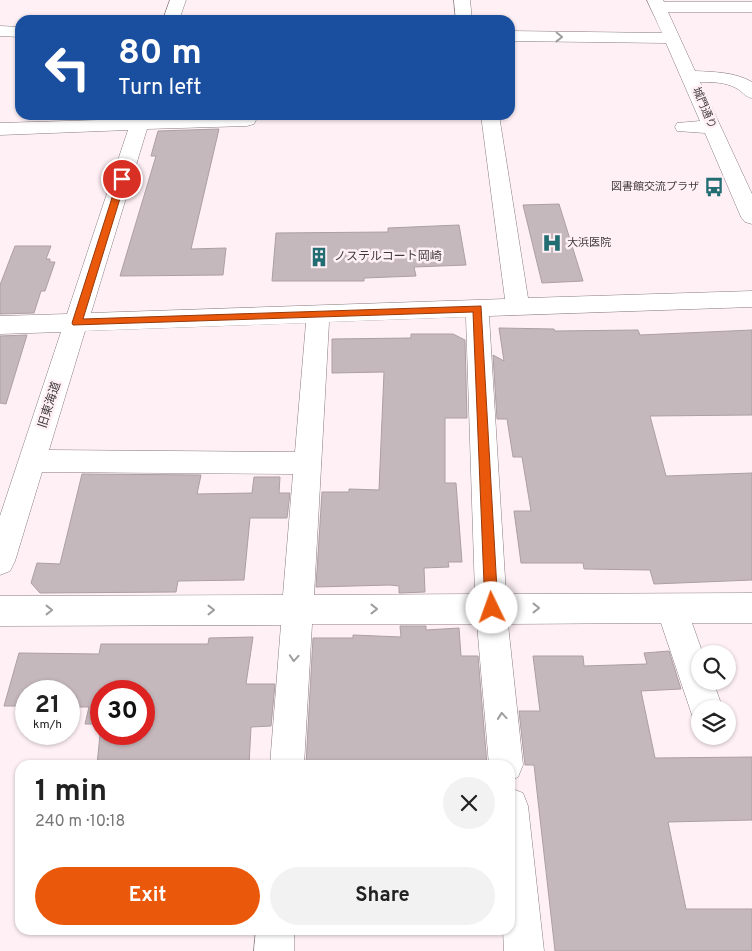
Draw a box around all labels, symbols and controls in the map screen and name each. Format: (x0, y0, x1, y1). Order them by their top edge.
text: 80 m (118, 32, 202, 76)
one-way arrow (555, 32, 563, 42)
icon: left (35, 35, 100, 100)
text: Turn left (118, 75, 201, 102)
street label: 城門通り (689, 85, 719, 131)
pin (101, 158, 143, 200)
icon: arrive (108, 165, 136, 193)
bus stop icon: 図書館交流プラザ (703, 176, 725, 198)
place label: 図書館交流プラザ (611, 180, 699, 194)
hospital icon: 大浜医院 (541, 232, 563, 254)
place label: 大浜医院 (567, 236, 611, 250)
building icon: ノステルコート岡崎 (308, 246, 330, 268)
place label: ノステルコート岡崎 (334, 249, 442, 265)
street label: 旧東海道 (35, 380, 65, 430)
position arrow (465, 581, 517, 633)
one-way arrow (532, 603, 540, 613)
one-way arrow (370, 604, 378, 614)
one-way arrow (45, 605, 53, 615)
one-way arrow (208, 605, 215, 615)
map controls (691, 645, 736, 745)
button: search (691, 645, 736, 690)
one-way arrow (289, 654, 300, 662)
speed limit sign: 30 (90, 680, 155, 745)
text: 21 (35, 690, 60, 722)
button: layers (691, 700, 736, 745)
one-way arrow (496, 712, 507, 720)
text: km/h (33, 717, 62, 733)
text: 1 min (35, 774, 107, 811)
button: close (443, 777, 495, 829)
text: 240 m · 10:18 (35, 812, 125, 832)
button: Exit (35, 867, 260, 925)
button: Share (270, 867, 495, 925)

